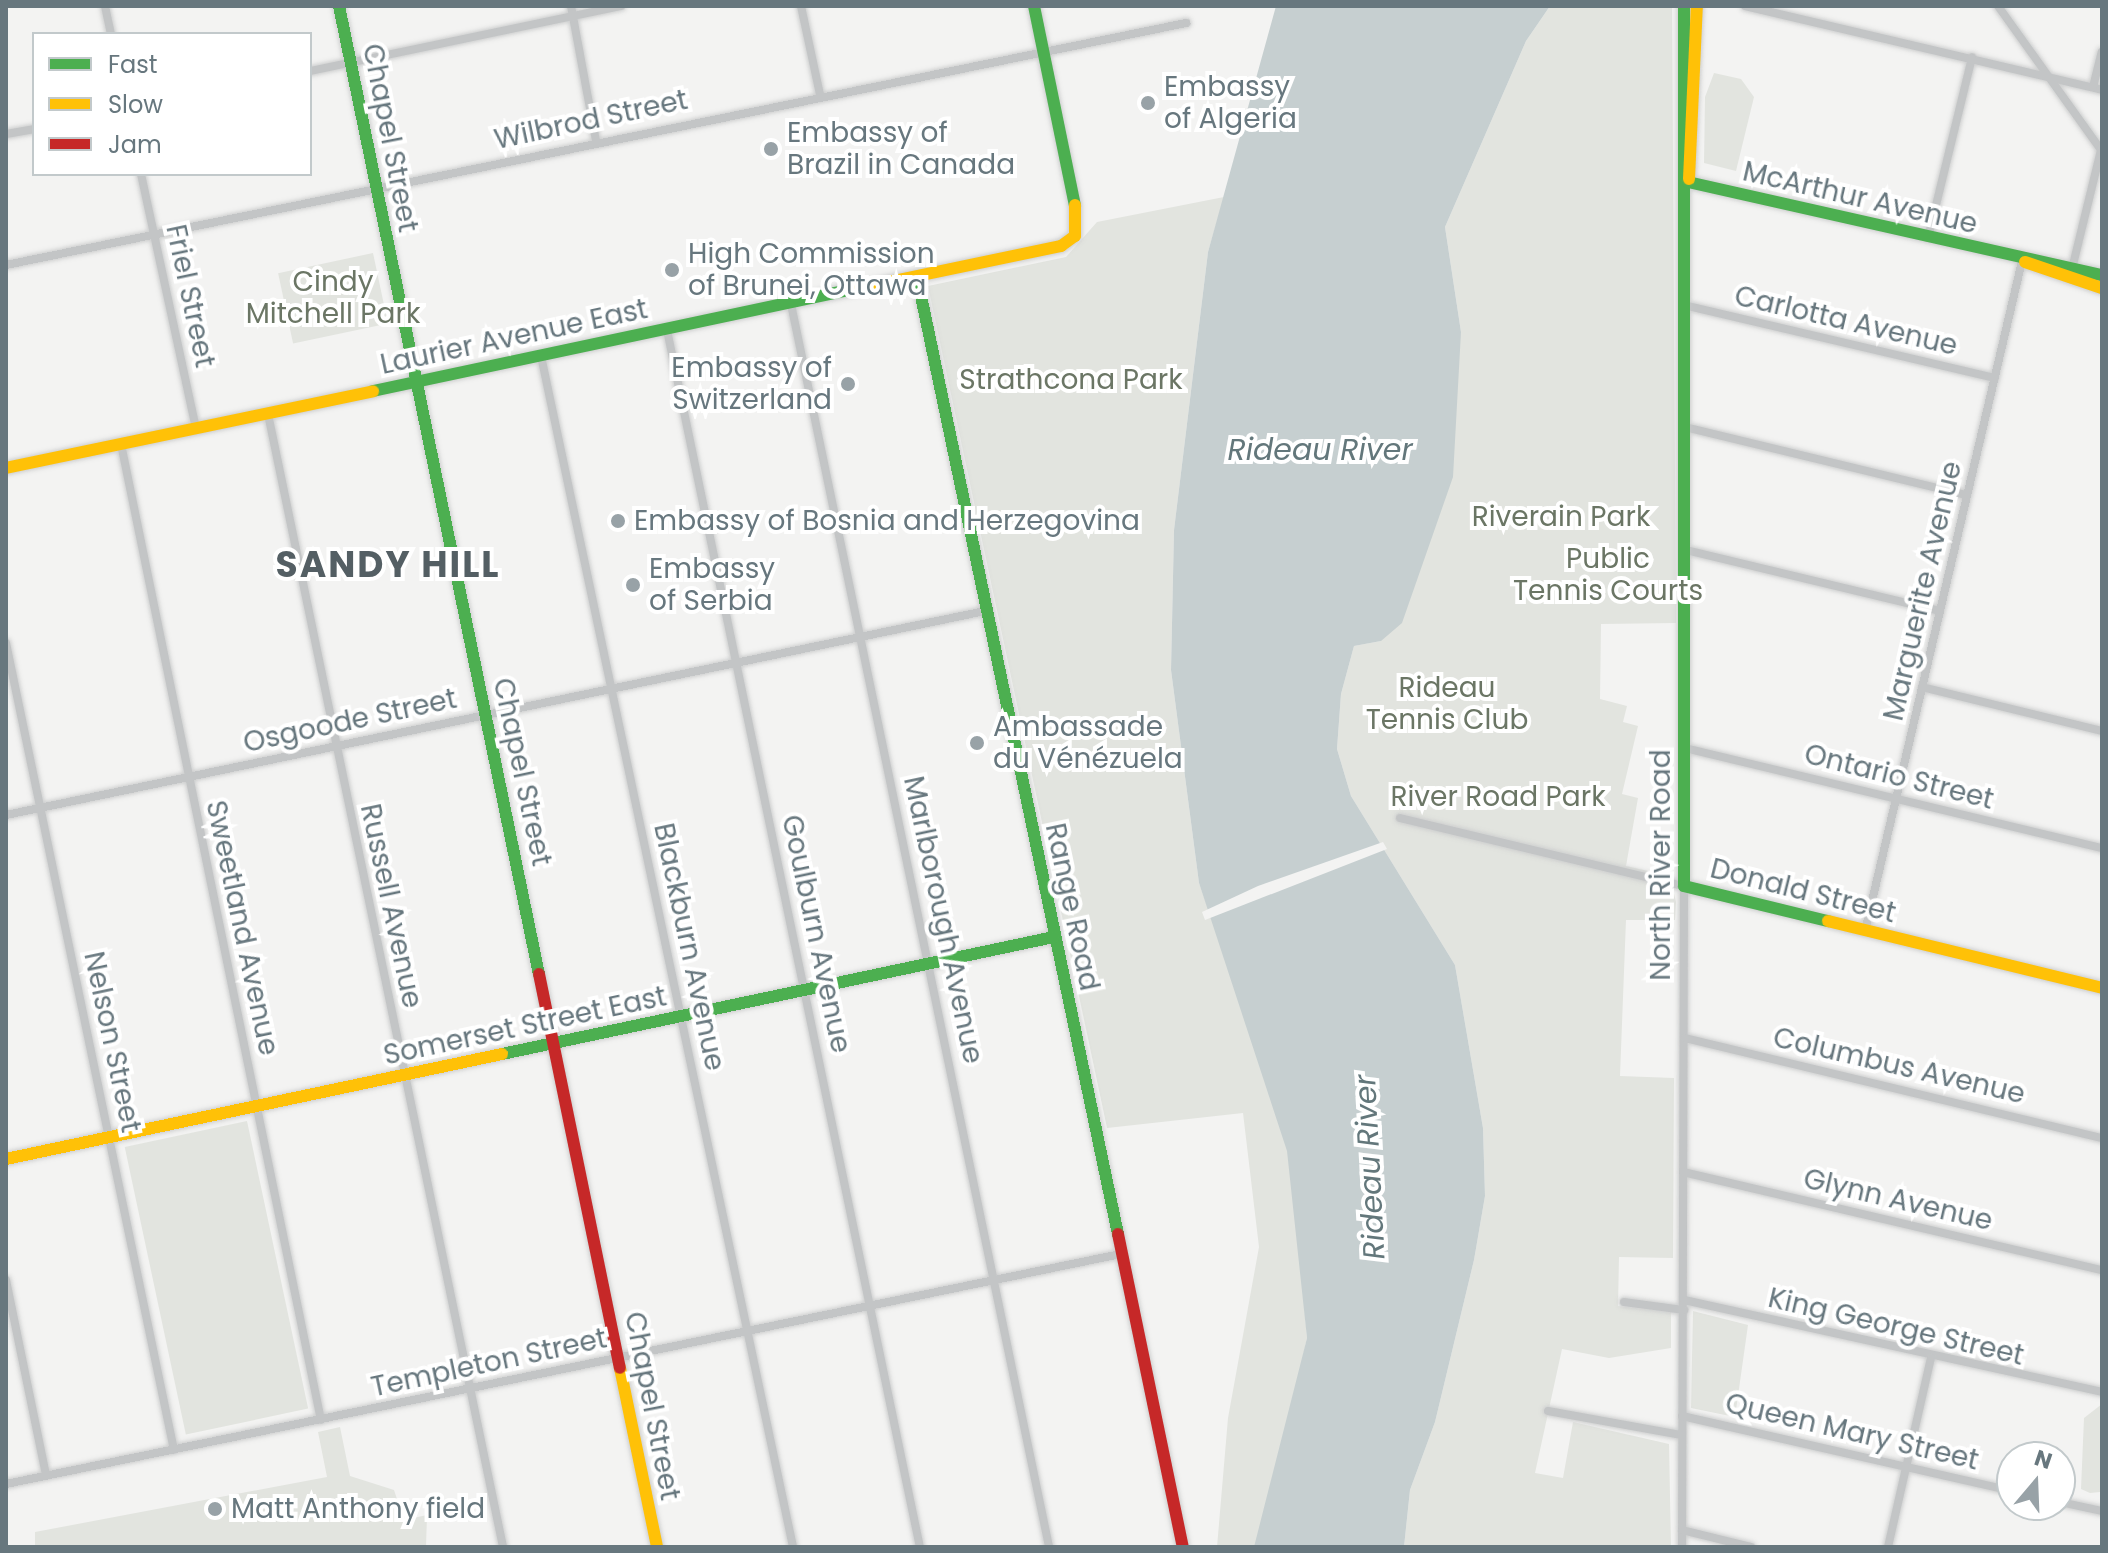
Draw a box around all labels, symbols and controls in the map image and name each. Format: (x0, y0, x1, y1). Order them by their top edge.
legend (32, 32, 312, 176)
street label: Chapel Street (355, 41, 425, 235)
text: Fast (108, 48, 158, 81)
place label: Embassy of Algeria (1164, 70, 1297, 136)
street label: Wilbrod Street (491, 83, 691, 157)
text: Slow (108, 88, 163, 121)
marker: Embassy of Algeria (1139, 94, 1157, 112)
place label: Embassy of Brazil in Canada (787, 116, 1015, 182)
text: Jam (108, 128, 162, 161)
marker: Embassy of Brazil in Canada (762, 140, 780, 158)
street label: McArthur Avenue (1740, 155, 1980, 241)
street label: Friel Street (158, 222, 222, 370)
place label: High Commission of Brunei, Ottawa (688, 237, 935, 303)
marker: High Commission of Brunei, Ottawa (663, 261, 681, 279)
park label: Cindy Mitchell Park (246, 265, 420, 331)
street label: Carlotta Avenue (1731, 279, 1961, 363)
street label: Laurier Avenue East (377, 292, 651, 382)
place label: Embassy of Switzerland (671, 351, 832, 417)
park label: Strathcona Park (959, 363, 1183, 397)
marker: Embassy of Switzerland (839, 375, 857, 393)
water label: Rideau River (1227, 432, 1413, 468)
street label: Marguerite Avenue (1877, 458, 1969, 724)
park label: Riverain Park (1472, 500, 1650, 534)
place label: Embassy of Bosnia and Herzegovina (634, 504, 1140, 538)
marker: Embassy of Bosnia and Herzegovina (609, 512, 627, 530)
park label: Public Tennis Courts (1513, 542, 1703, 608)
district label: SANDY HILL (276, 543, 500, 587)
place label: Embassy of Serbia (649, 552, 775, 618)
marker: Embassy of Serbia (624, 576, 642, 594)
park label: Rideau Tennis Club (1366, 671, 1528, 737)
street label: Chapel Street (486, 675, 558, 869)
street label: Osgoode Street (240, 682, 460, 760)
place label: Ambassade du Vénézuela (993, 710, 1183, 776)
marker: Ambassade du Vénézuela (968, 734, 986, 752)
street label: Ontario Street (1801, 737, 1997, 817)
street label: North River Road (1644, 749, 1678, 981)
street label: Marlborough Avenue (896, 773, 990, 1067)
park label: River Road Park (1390, 780, 1606, 814)
street label: Sweetland Avenue (199, 798, 285, 1058)
street label: Russell Avenue (353, 801, 429, 1011)
street label: Goulburn Avenue (774, 812, 858, 1056)
street label: Blackburn Avenue (646, 820, 732, 1074)
street label: Range Road (1038, 820, 1106, 994)
street label: Donald Street (1707, 852, 1899, 930)
street label: Nelson Street (76, 949, 148, 1135)
street label: Somerset Street East (381, 980, 669, 1072)
street label: Columbus Avenue (1770, 1021, 2028, 1111)
water label: Rideau River (1347, 1074, 1393, 1260)
street label: Glynn Avenue (1800, 1162, 1996, 1238)
street label: King George Street (1765, 1281, 2027, 1373)
street label: Chapel Street (617, 1309, 687, 1503)
street label: Templeton Street (368, 1322, 610, 1404)
street label: Queen Mary Street (1722, 1387, 1982, 1477)
north arrow (1996, 1441, 2076, 1521)
text: N (2030, 1442, 2056, 1477)
place label: Matt Anthony field (231, 1492, 485, 1526)
marker: Matt Anthony field (206, 1500, 224, 1518)

